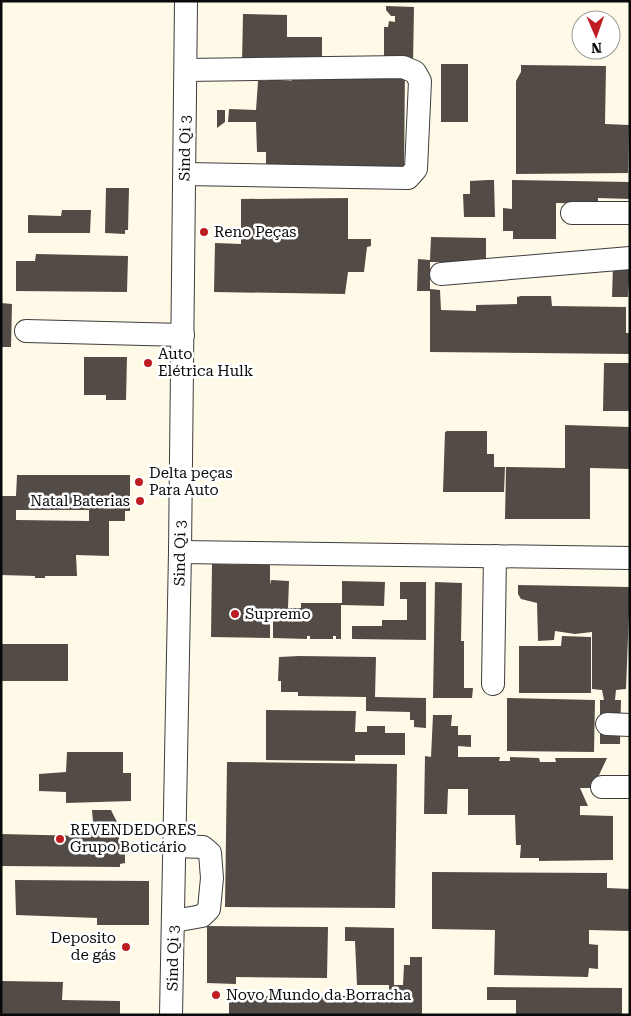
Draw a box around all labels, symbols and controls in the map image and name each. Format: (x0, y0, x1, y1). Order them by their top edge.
north arrow (571, 10, 621, 60)
text: N (591, 40, 602, 56)
street label: Sind Qi 3 (175, 115, 195, 181)
place label: Reno Peças (214, 223, 296, 241)
marker: Reno Peças (198, 226, 210, 238)
place label: Auto Elétrica Hulk (158, 345, 254, 380)
marker: Auto Elétrica Hulk (142, 357, 154, 369)
place label: Delta peças Para Auto (149, 464, 233, 499)
marker: Delta peças Para Auto (133, 476, 145, 488)
place label: Natal Baterias (30, 492, 130, 510)
marker: Natal Baterias (134, 495, 146, 507)
street label: Sind Qi 3 (170, 520, 190, 586)
place label: Supremo (245, 605, 311, 623)
marker: Supremo (229, 608, 241, 620)
place label: REVENDEDORES Grupo Boticário (70, 821, 196, 856)
marker: REVENDEDORES Grupo Boticário (54, 833, 66, 845)
street label: Sind Qi 3 (163, 925, 183, 991)
place label: Deposito de gás (51, 929, 116, 964)
marker: Deposito de gás (120, 941, 132, 953)
place label: Novo Mundo da Borracha (226, 986, 411, 1004)
marker: Novo Mundo da Borracha (210, 989, 222, 1001)

